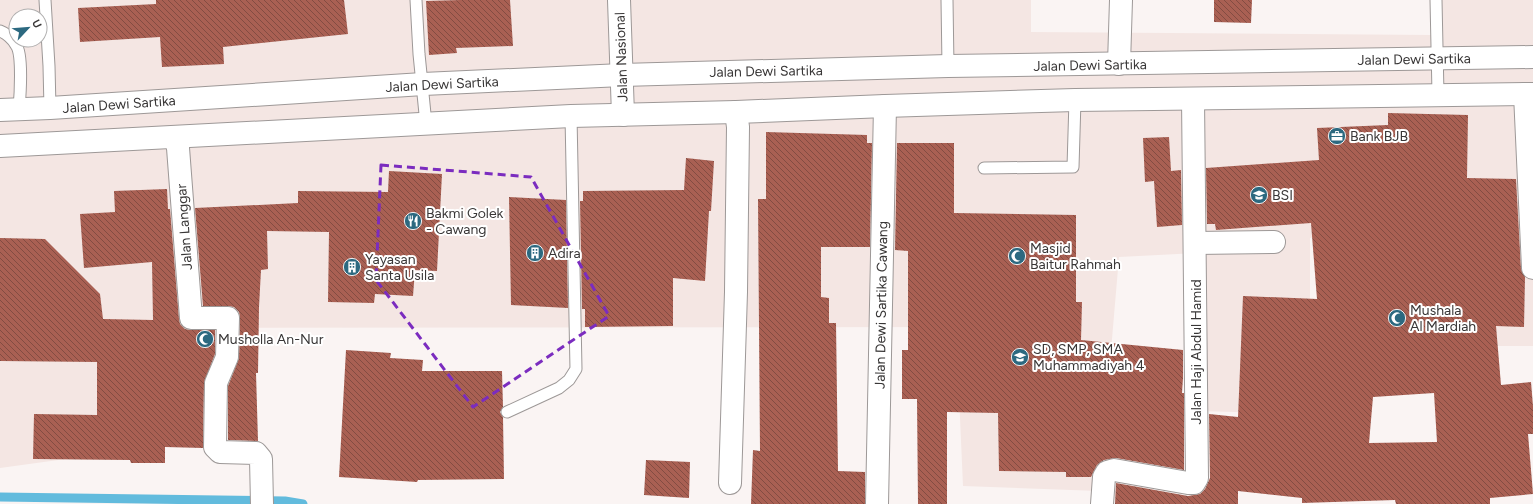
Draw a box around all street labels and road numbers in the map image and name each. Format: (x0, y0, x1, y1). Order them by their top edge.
street label: Jalan Nasional (611, 12, 632, 102)
street label: Jalan Dewi Sartika (1357, 50, 1471, 69)
street label: Jalan Dewi Sartika (1033, 56, 1147, 75)
street label: Jalan Dewi Sartika (709, 62, 823, 81)
street label: Jalan Dewi Sartika (385, 73, 499, 96)
street label: Jalan Dewi Sartika (62, 92, 176, 117)
street label: Jalan Langgar (173, 183, 196, 271)
street label: Jalan Dewi Sartika Cawang (872, 221, 891, 389)
street label: Jalan Haji Abdul Hamid (1188, 279, 1205, 425)

